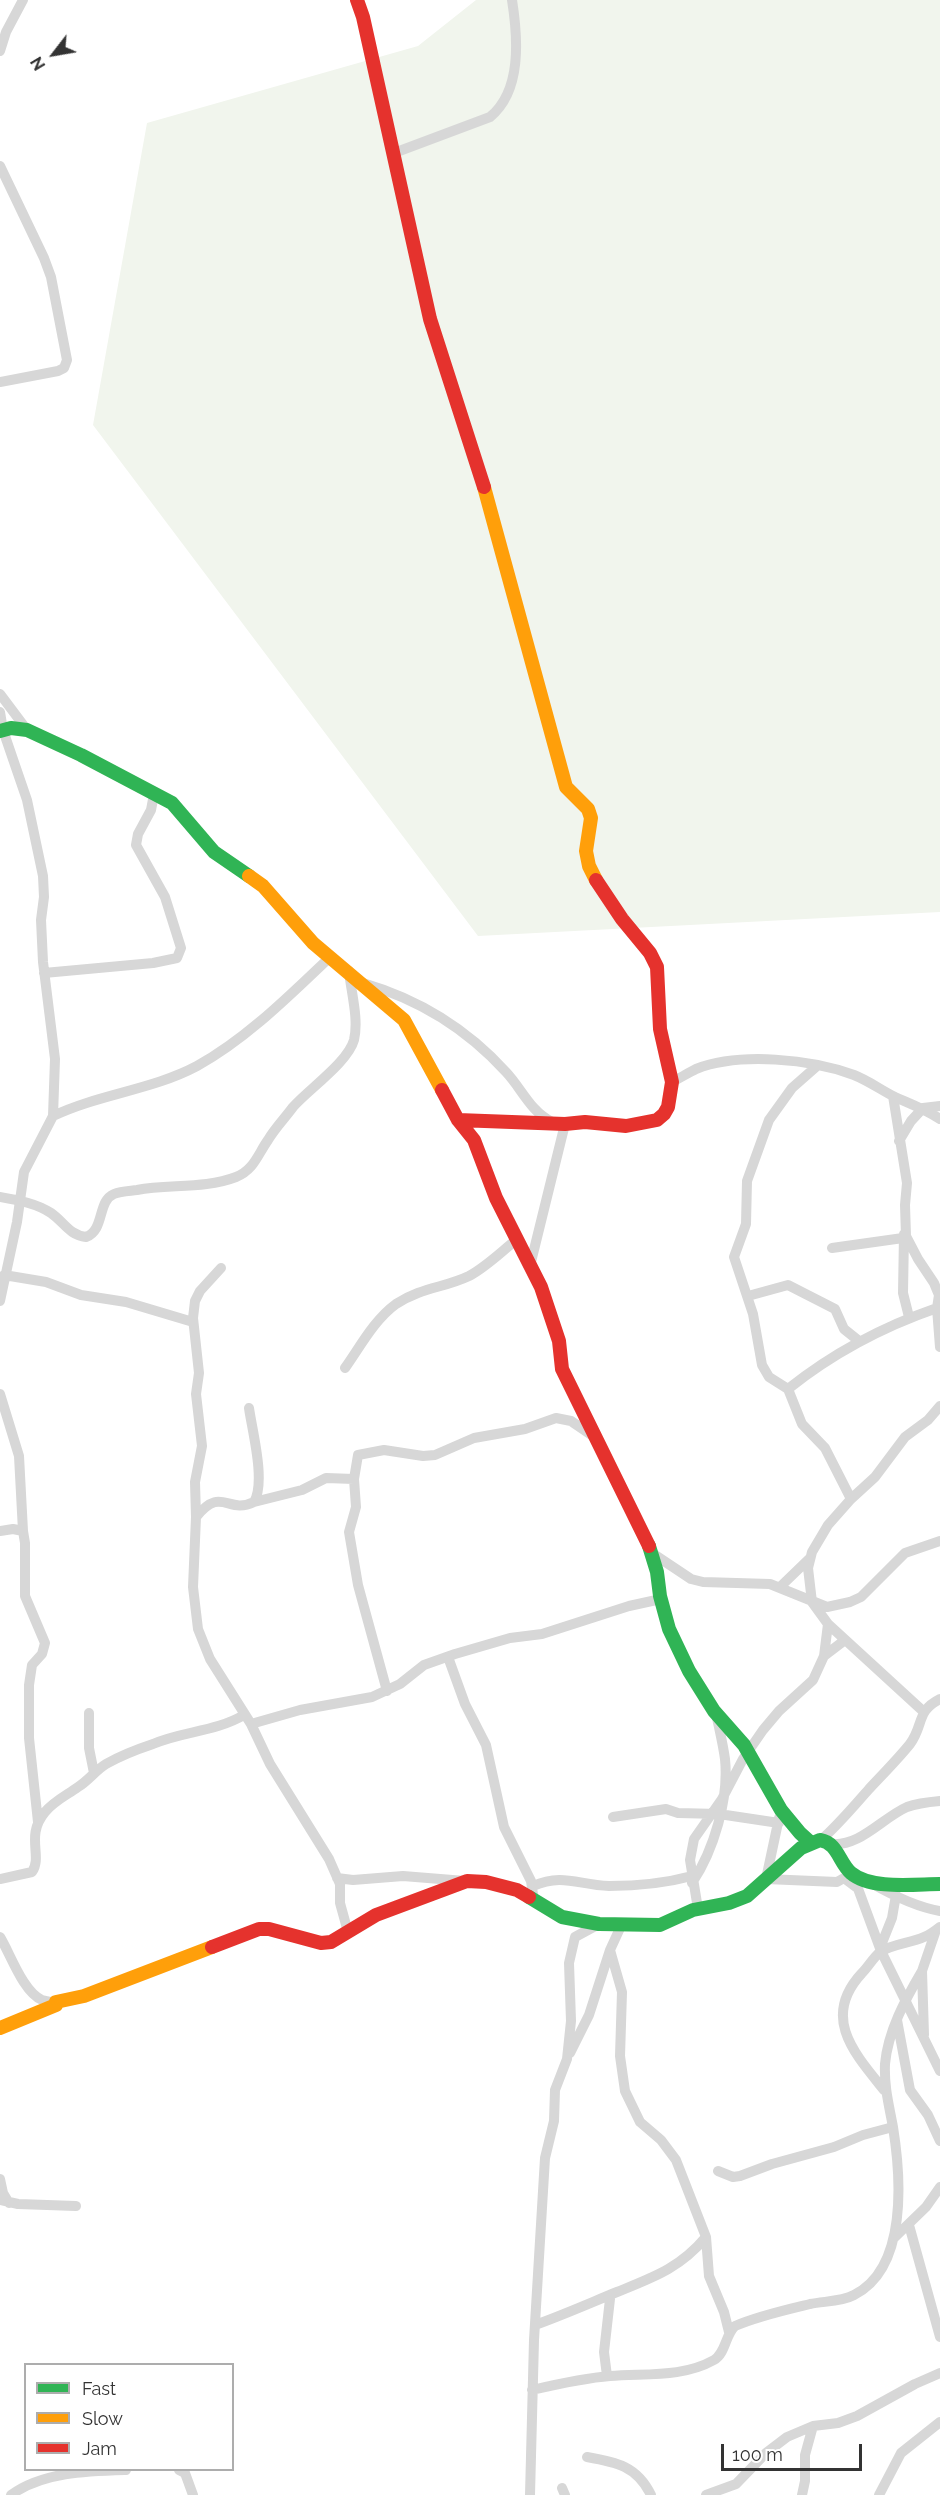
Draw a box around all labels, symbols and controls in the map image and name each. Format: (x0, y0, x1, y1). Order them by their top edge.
north arrow (24, 24, 84, 84)
text: N (27, 53, 49, 74)
legend (24, 2363, 234, 2471)
text: Fast (82, 2378, 116, 2399)
text: Slow (82, 2408, 123, 2429)
scale bar (724, 2432, 865, 2470)
text: Jam (82, 2438, 117, 2459)
text: 100 m (732, 2444, 783, 2465)

